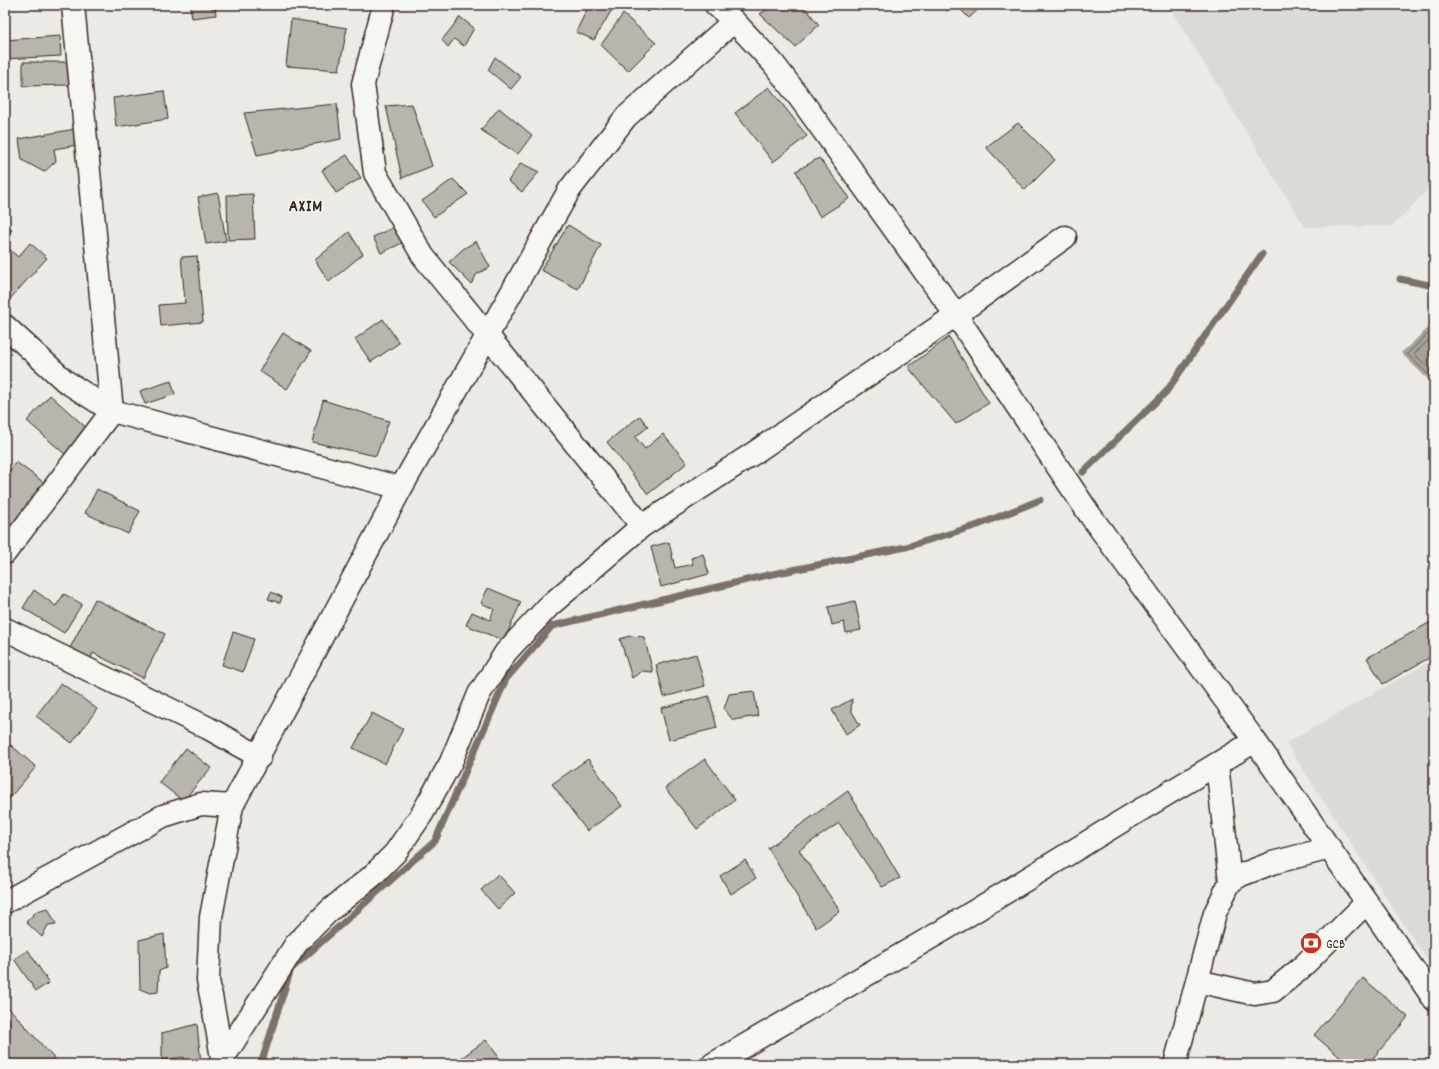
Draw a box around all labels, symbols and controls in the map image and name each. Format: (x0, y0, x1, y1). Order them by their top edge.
district label: AXIM (289, 196, 323, 220)
bank icon: GCB (1298, 930, 1324, 956)
place label: GCB (1326, 936, 1345, 955)

